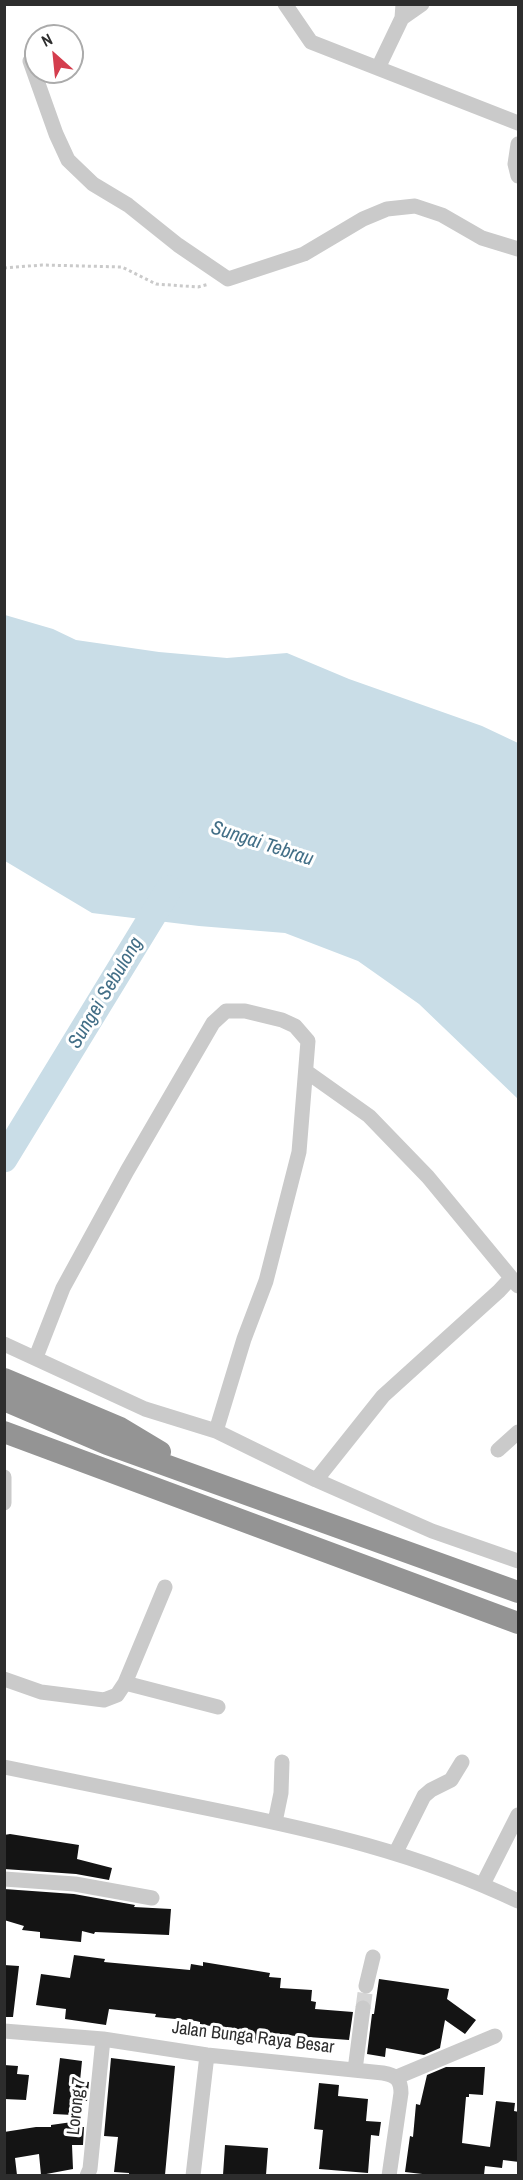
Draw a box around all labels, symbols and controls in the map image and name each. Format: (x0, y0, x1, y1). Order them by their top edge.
north arrow (24, 24, 84, 84)
text: N (38, 28, 56, 52)
water label: Sungai Tebrau (208, 816, 316, 872)
water label: Sungei Sebulong (63, 933, 149, 1053)
street label: Jalan Bunga Raya Besar (171, 2017, 335, 2059)
street label: Lorong 7 (63, 2076, 91, 2136)

